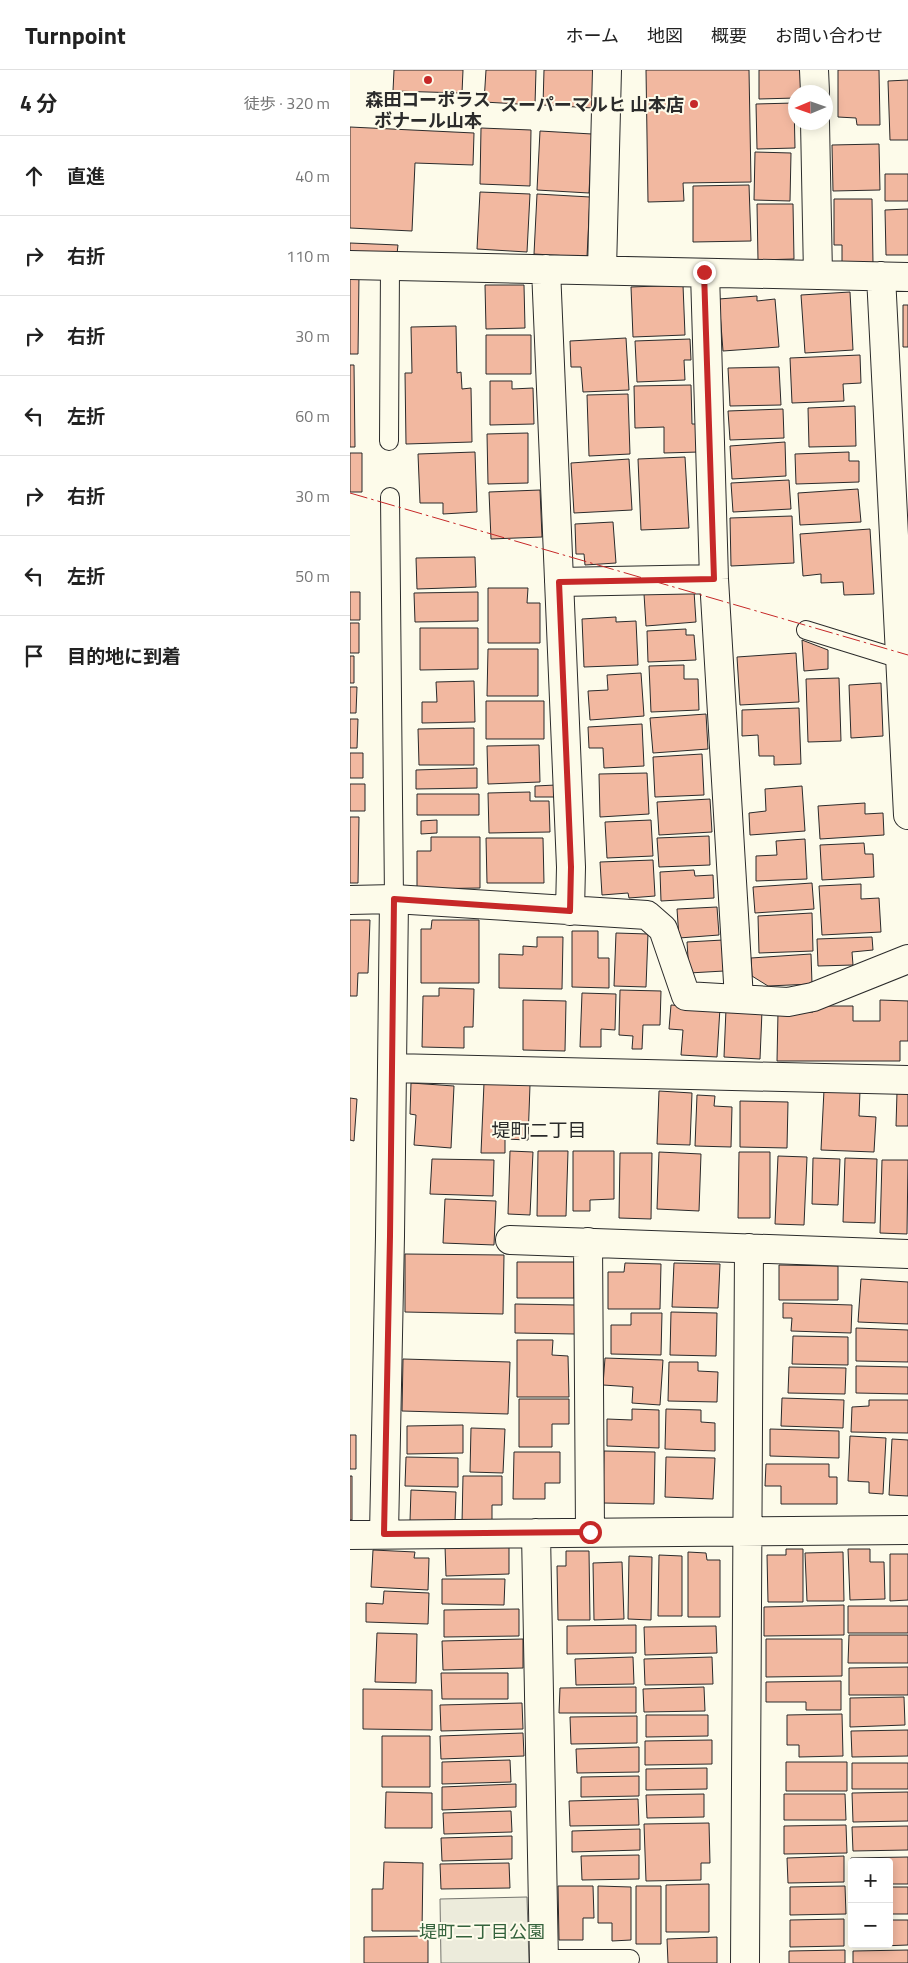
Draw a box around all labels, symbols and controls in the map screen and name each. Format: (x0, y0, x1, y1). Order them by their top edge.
text: Turnpoint (25, 17, 126, 53)
text: ホーム (566, 22, 619, 49)
text: 地図 (647, 22, 683, 49)
text: 概要 (711, 22, 747, 49)
text: お問い合わせ (775, 22, 883, 49)
marker: 森田コーポラス ボナール山本 (422, 74, 434, 86)
north arrow (788, 85, 833, 130)
place label: 森田コーポラス ボナール山本 (365, 86, 491, 134)
text: 4 分 (20, 87, 57, 119)
text: 徒歩 · 320 m (244, 91, 330, 115)
place label: スーパーマルヒ 山本店 (500, 91, 684, 118)
marker: スーパーマルヒ 山本店 (688, 98, 700, 110)
text: 直進 (67, 161, 105, 190)
icon: ahead (20, 162, 48, 190)
text: 40 m (295, 164, 330, 188)
text: 右折 (67, 241, 105, 270)
icon: right (20, 242, 48, 270)
text: 110 m (286, 244, 330, 268)
route end (693, 261, 716, 284)
text: 右折 (67, 321, 105, 350)
icon: right (20, 322, 48, 350)
text: 30 m (295, 324, 330, 348)
text: 左折 (67, 401, 105, 430)
icon: left (20, 402, 48, 430)
text: 60 m (295, 404, 330, 428)
text: 右折 (67, 481, 105, 510)
icon: right (20, 482, 48, 510)
text: 30 m (295, 484, 330, 508)
text: 左折 (67, 561, 105, 590)
icon: left (20, 562, 48, 590)
text: 50 m (295, 564, 330, 588)
text: 目的地に到着 (67, 641, 181, 670)
icon: arrive (20, 642, 48, 670)
district label: 堤町二丁目 (491, 1115, 587, 1144)
route start (579, 1521, 602, 1544)
map controls (848, 1858, 893, 1948)
button: + (848, 1858, 893, 1903)
button: − (848, 1903, 893, 1948)
park label: 堤町二丁目公園 (419, 1918, 545, 1945)

